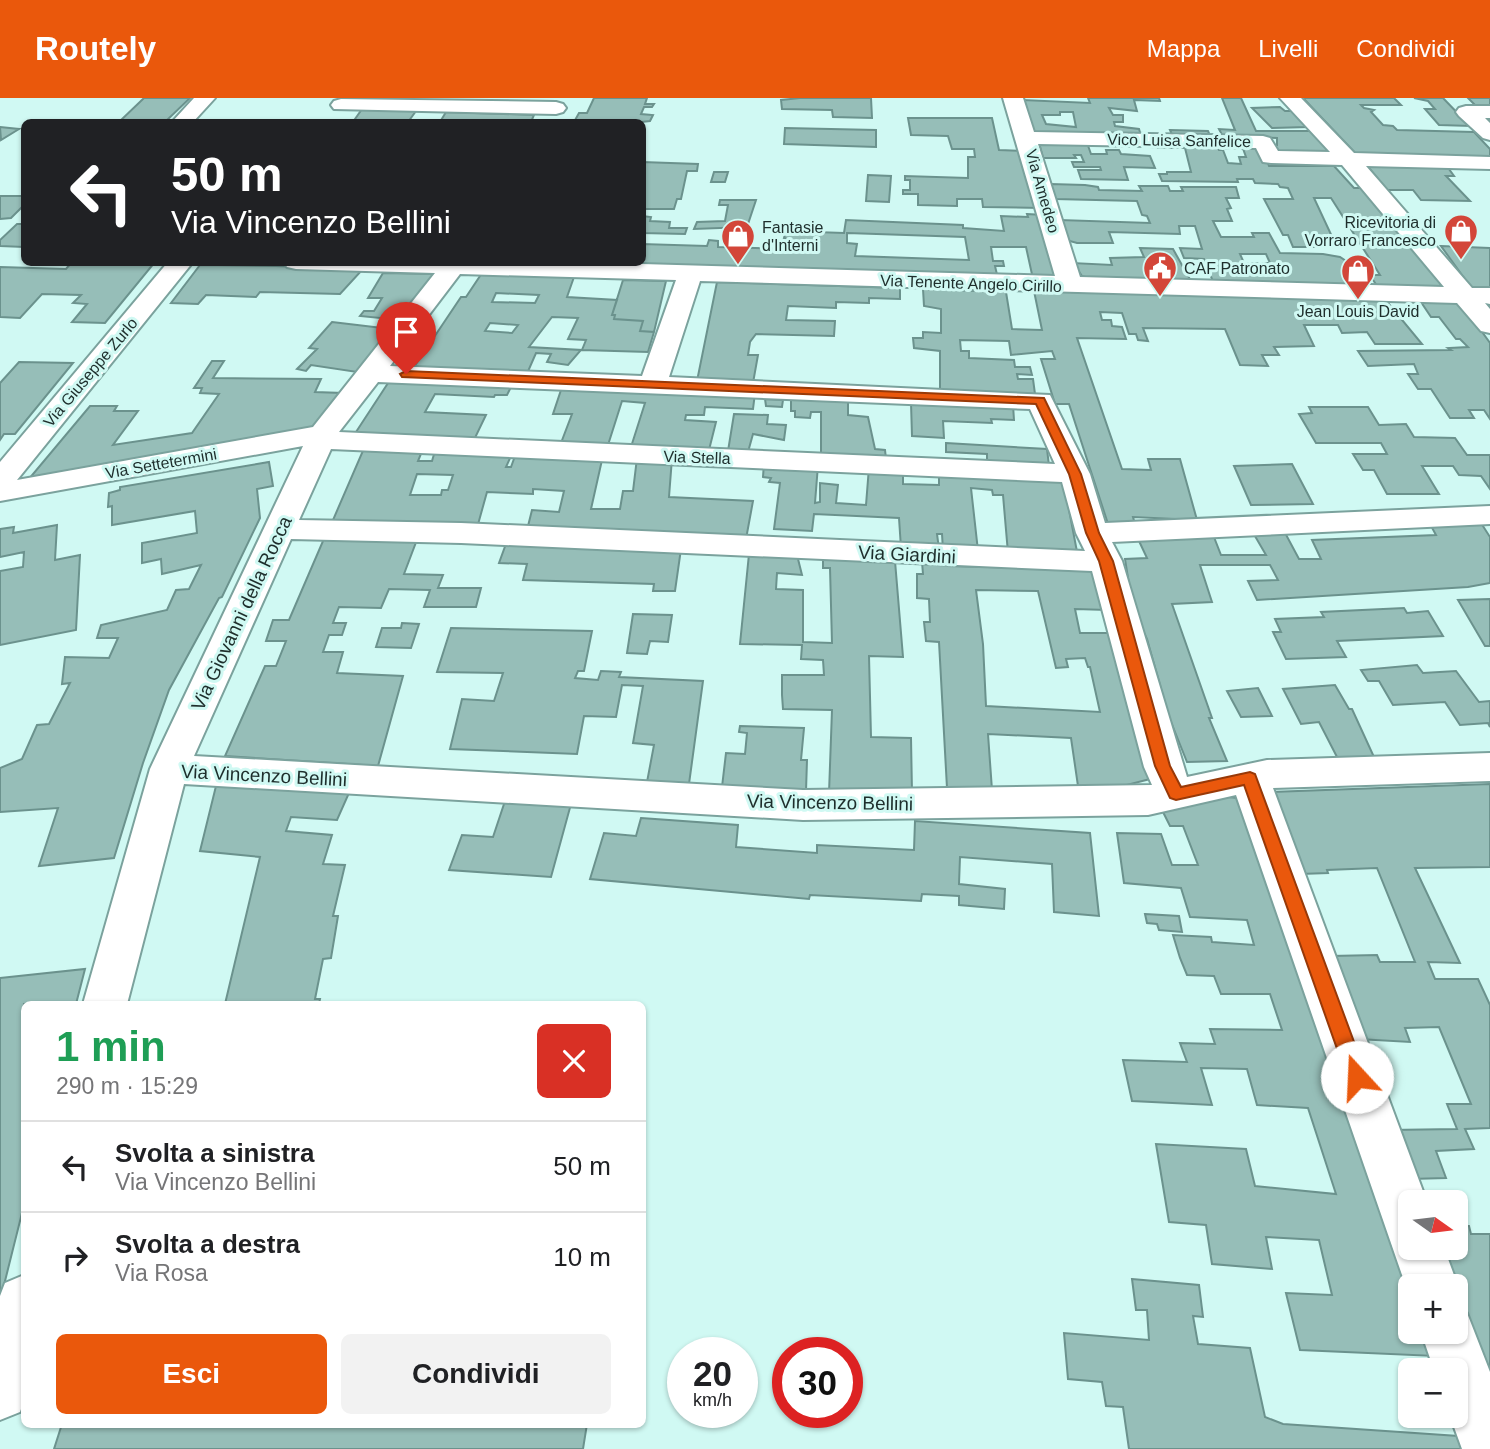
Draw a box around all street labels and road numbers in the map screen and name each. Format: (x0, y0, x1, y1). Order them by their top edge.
street label: Vico Luisa Sanfelice (1107, 131, 1251, 150)
street label: Via Amedeo (1022, 147, 1063, 235)
street label: Via Tenente Angelo Cirillo (880, 272, 1062, 295)
street label: Via Giuseppe Zurlo (40, 314, 141, 430)
street label: Via Settetermini (104, 445, 218, 482)
street label: Via Stella (663, 448, 731, 467)
street label: Via Giovanni della Rocca (187, 512, 296, 714)
street label: Via Giardini (858, 541, 956, 568)
street label: Via Vincenzo Bellini (180, 761, 348, 790)
street label: Via Vincenzo Bellini (747, 791, 913, 814)

